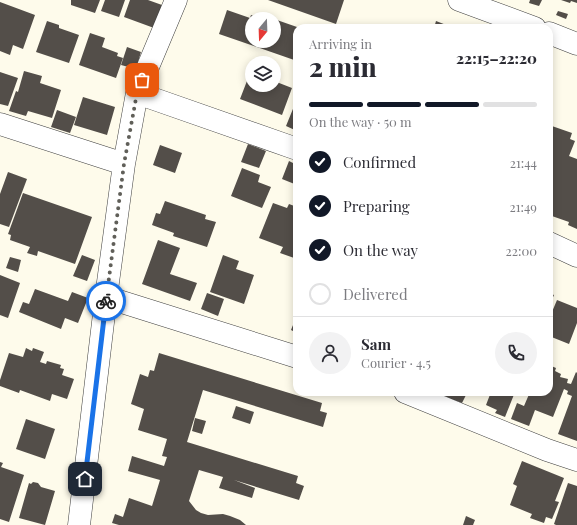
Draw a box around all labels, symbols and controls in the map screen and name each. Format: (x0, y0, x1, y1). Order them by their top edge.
north arrow (245, 12, 281, 48)
map controls (245, 12, 281, 92)
text: Arriving in (309, 35, 372, 52)
text: 22:15–22:20 (456, 48, 537, 68)
text: 2 min (309, 49, 377, 84)
button: layers (245, 56, 281, 92)
pin (125, 63, 159, 97)
icon: bag (131, 69, 153, 91)
text: On the way · 50 m (309, 113, 412, 130)
icon: check (309, 151, 331, 173)
text: Confirmed (343, 152, 416, 172)
text: 21:44 (510, 154, 537, 171)
icon: check (309, 195, 331, 217)
text: Preparing (343, 196, 410, 216)
text: 21:49 (509, 198, 537, 215)
icon: check (309, 239, 331, 261)
text: On the way (343, 240, 418, 260)
text: 22:00 (505, 242, 537, 259)
courier (86, 281, 126, 321)
text: Delivered (343, 284, 408, 304)
icon: bike (95, 290, 117, 312)
button: person (309, 332, 351, 374)
button: phone (495, 332, 537, 374)
text: Sam (361, 334, 391, 354)
text: Courier · 4.5 (361, 354, 431, 371)
pin (68, 462, 102, 496)
icon: home (74, 468, 96, 490)

